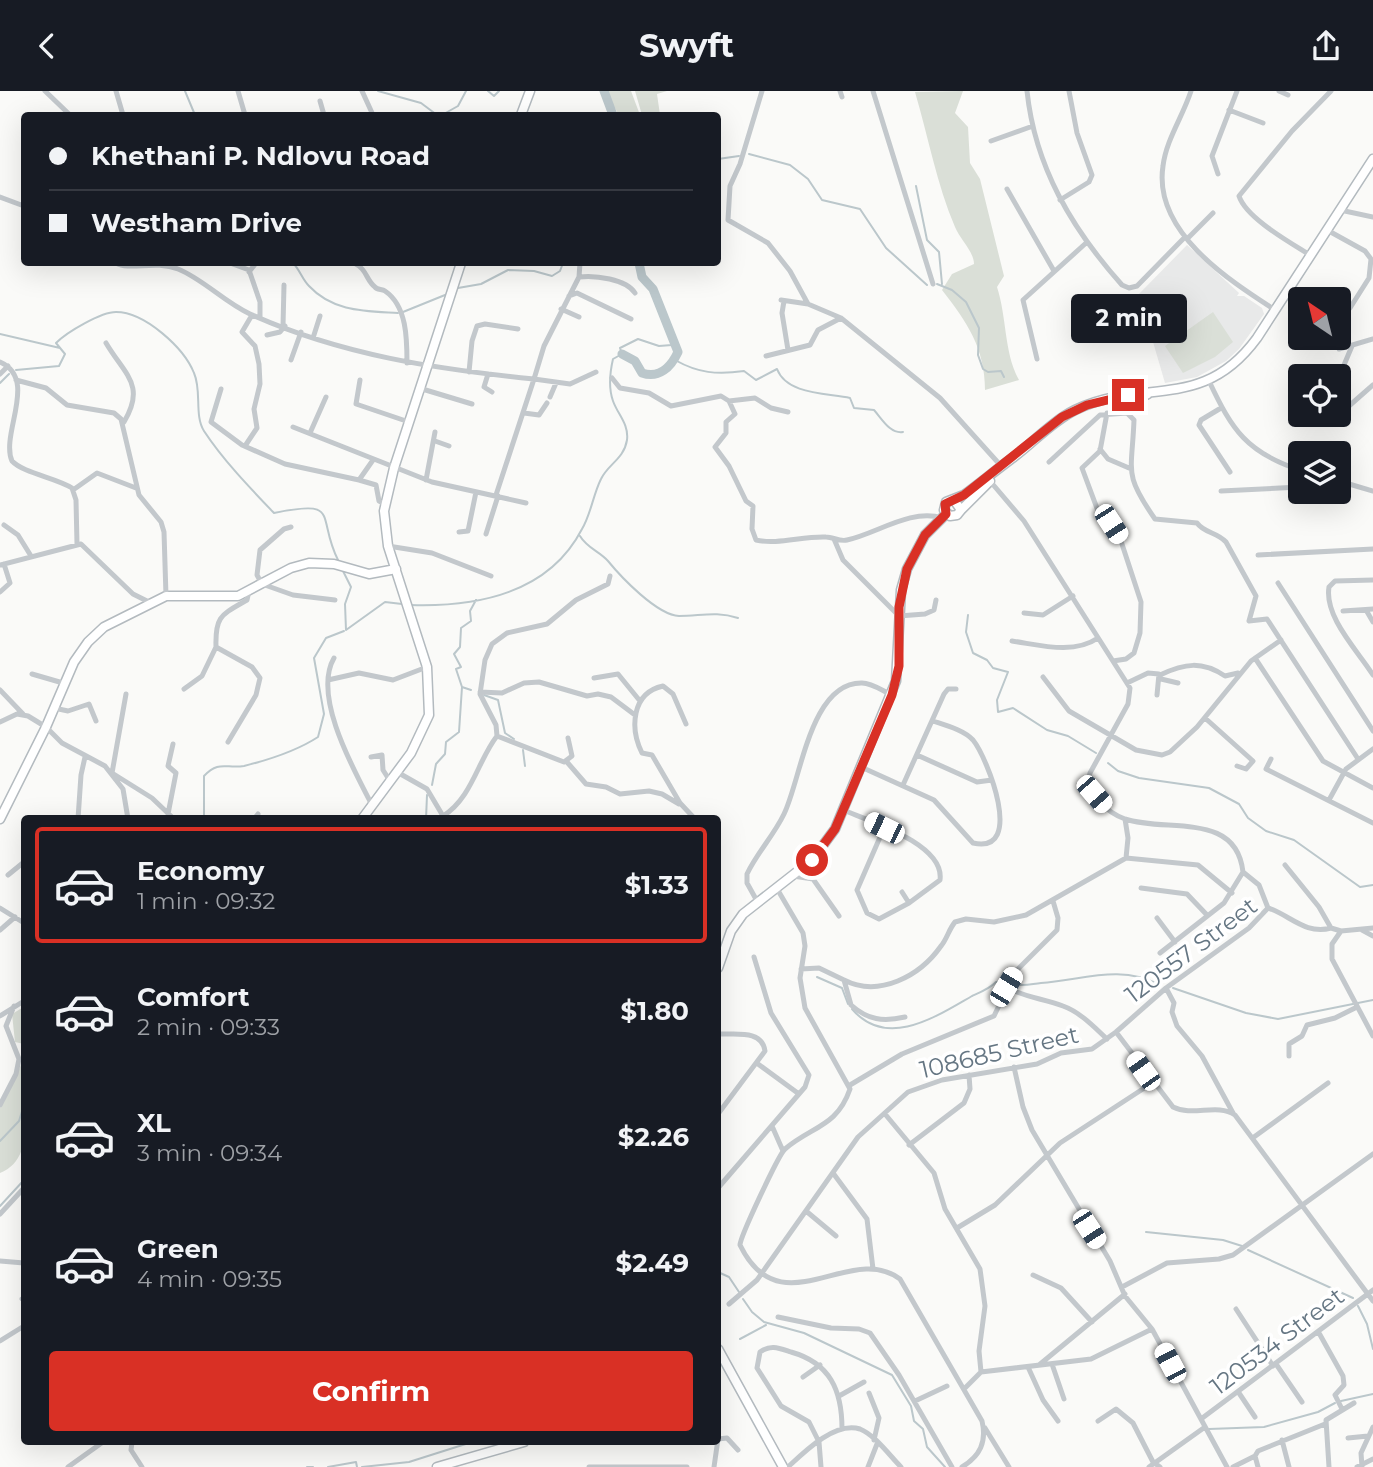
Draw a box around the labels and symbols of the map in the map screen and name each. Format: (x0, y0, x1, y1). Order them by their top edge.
north arrow (1288, 287, 1351, 350)
callout: 2 min (1070, 293, 1186, 343)
route end (1112, 379, 1144, 411)
car (1091, 501, 1132, 547)
car (1073, 771, 1116, 817)
car (861, 809, 908, 847)
route start (796, 844, 828, 876)
street label: 120557 Street (1119, 891, 1263, 1009)
car (987, 964, 1026, 1010)
street label: 108685 Street (917, 1020, 1082, 1084)
car (1123, 1048, 1164, 1094)
car (1069, 1206, 1110, 1252)
street label: 120534 Street (1204, 1281, 1350, 1401)
car (1151, 1340, 1190, 1386)

